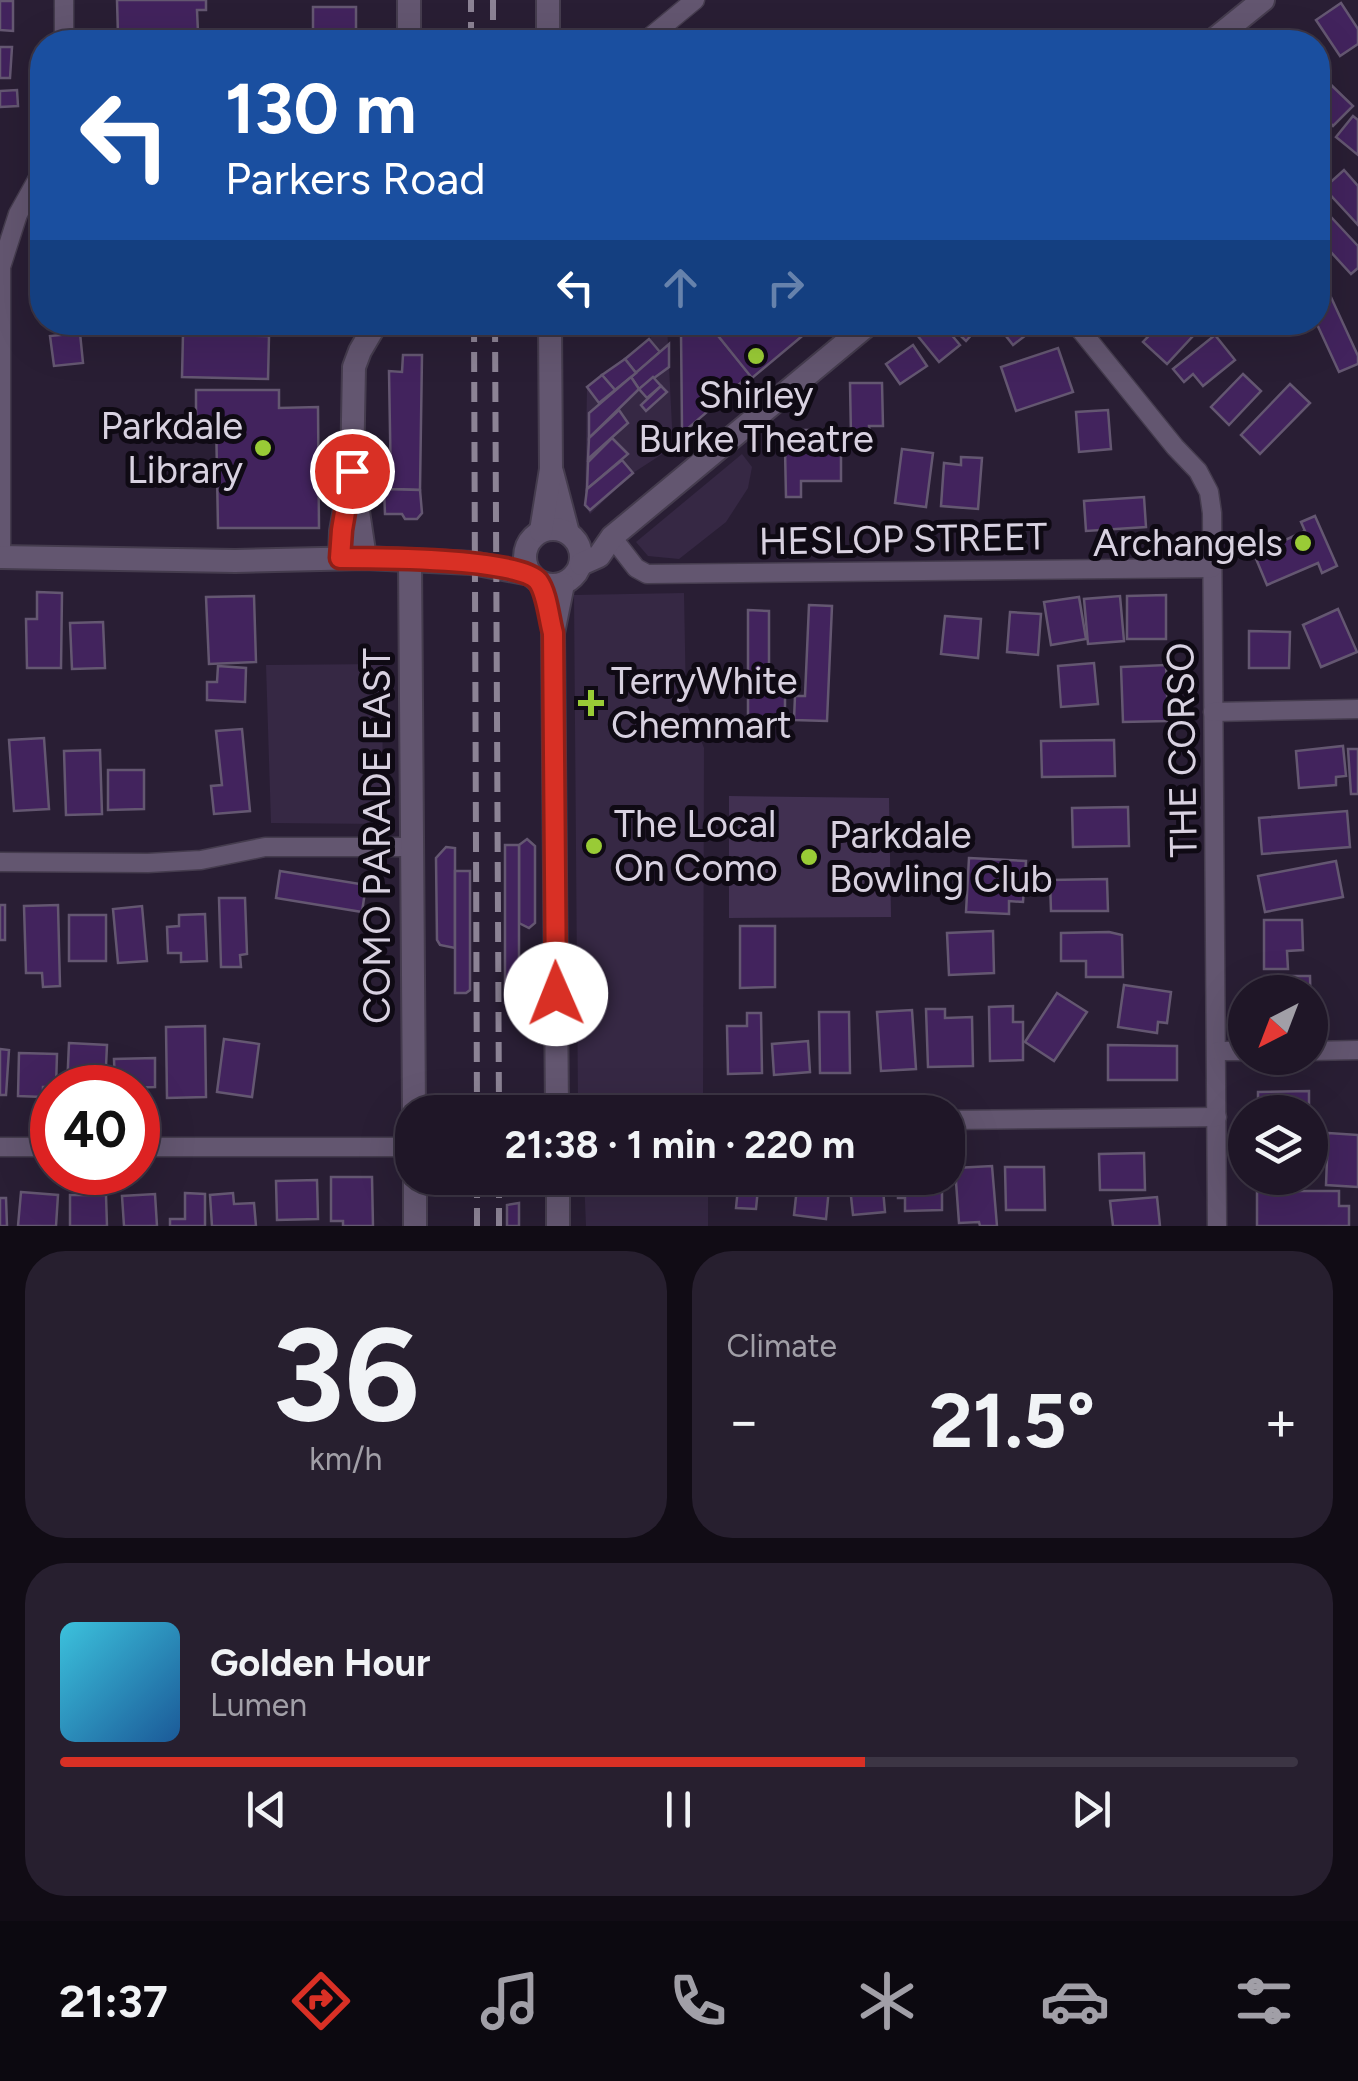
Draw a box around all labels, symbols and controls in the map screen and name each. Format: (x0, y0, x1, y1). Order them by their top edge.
text: 130 m (225, 66, 417, 151)
icon: left (60, 70, 190, 200)
text: Parkers Road (225, 151, 486, 205)
icon: left (548, 260, 603, 315)
icon: ahead (653, 260, 708, 315)
icon: right (758, 260, 813, 315)
marker: Shirley Burke Theatre (745, 345, 767, 367)
place label: Shirley Burke Theatre (638, 372, 874, 462)
place label: Parkdale Library (100, 403, 243, 493)
pin (310, 429, 395, 514)
marker: Parkdale Library (252, 437, 274, 459)
icon: arrive (325, 444, 380, 499)
street label: HESLOP STREET (758, 513, 1048, 565)
place label: Archangels (1093, 520, 1283, 566)
marker: Archangels (1292, 532, 1314, 554)
street label: THE CORSO (1157, 642, 1207, 858)
street label: COMO PARADE EAST (354, 648, 400, 1024)
place label: TerryWhite Chemmart (611, 658, 798, 748)
marker: TerryWhite Chemmart (580, 692, 602, 714)
place label: The Local On Como (614, 801, 778, 891)
place label: Parkdale Bowling Club (829, 812, 1053, 902)
marker: The Local On Como (583, 835, 605, 857)
marker: Parkdale Bowling Club (798, 846, 820, 868)
position arrow (504, 942, 608, 1046)
north arrow (1228, 975, 1328, 1075)
map controls (1228, 975, 1328, 1195)
speed limit sign: 40 (30, 1065, 160, 1195)
button: layers (1228, 1095, 1328, 1195)
text: 21:38 · 1 min · 220 m (505, 1122, 855, 1168)
text: 36 (272, 1297, 420, 1453)
text: Climate (727, 1327, 837, 1365)
text: 21.5° (929, 1376, 1095, 1466)
text: − (727, 1388, 761, 1454)
text: + (1264, 1388, 1298, 1454)
text: km/h (309, 1440, 382, 1478)
text: Golden Hour (210, 1640, 431, 1686)
text: Lumen (210, 1686, 307, 1724)
icon: previous (239, 1782, 294, 1837)
icon: pause (651, 1782, 706, 1837)
icon: next (1064, 1782, 1119, 1837)
icon: directions (286, 1966, 356, 2036)
icon: music (475, 1966, 545, 2036)
icon: phone (663, 1966, 733, 2036)
icon: climate (852, 1966, 922, 2036)
icon: car (1040, 1966, 1110, 2036)
icon: filters (1229, 1966, 1299, 2036)
text: 21:37 (59, 1974, 168, 2028)

